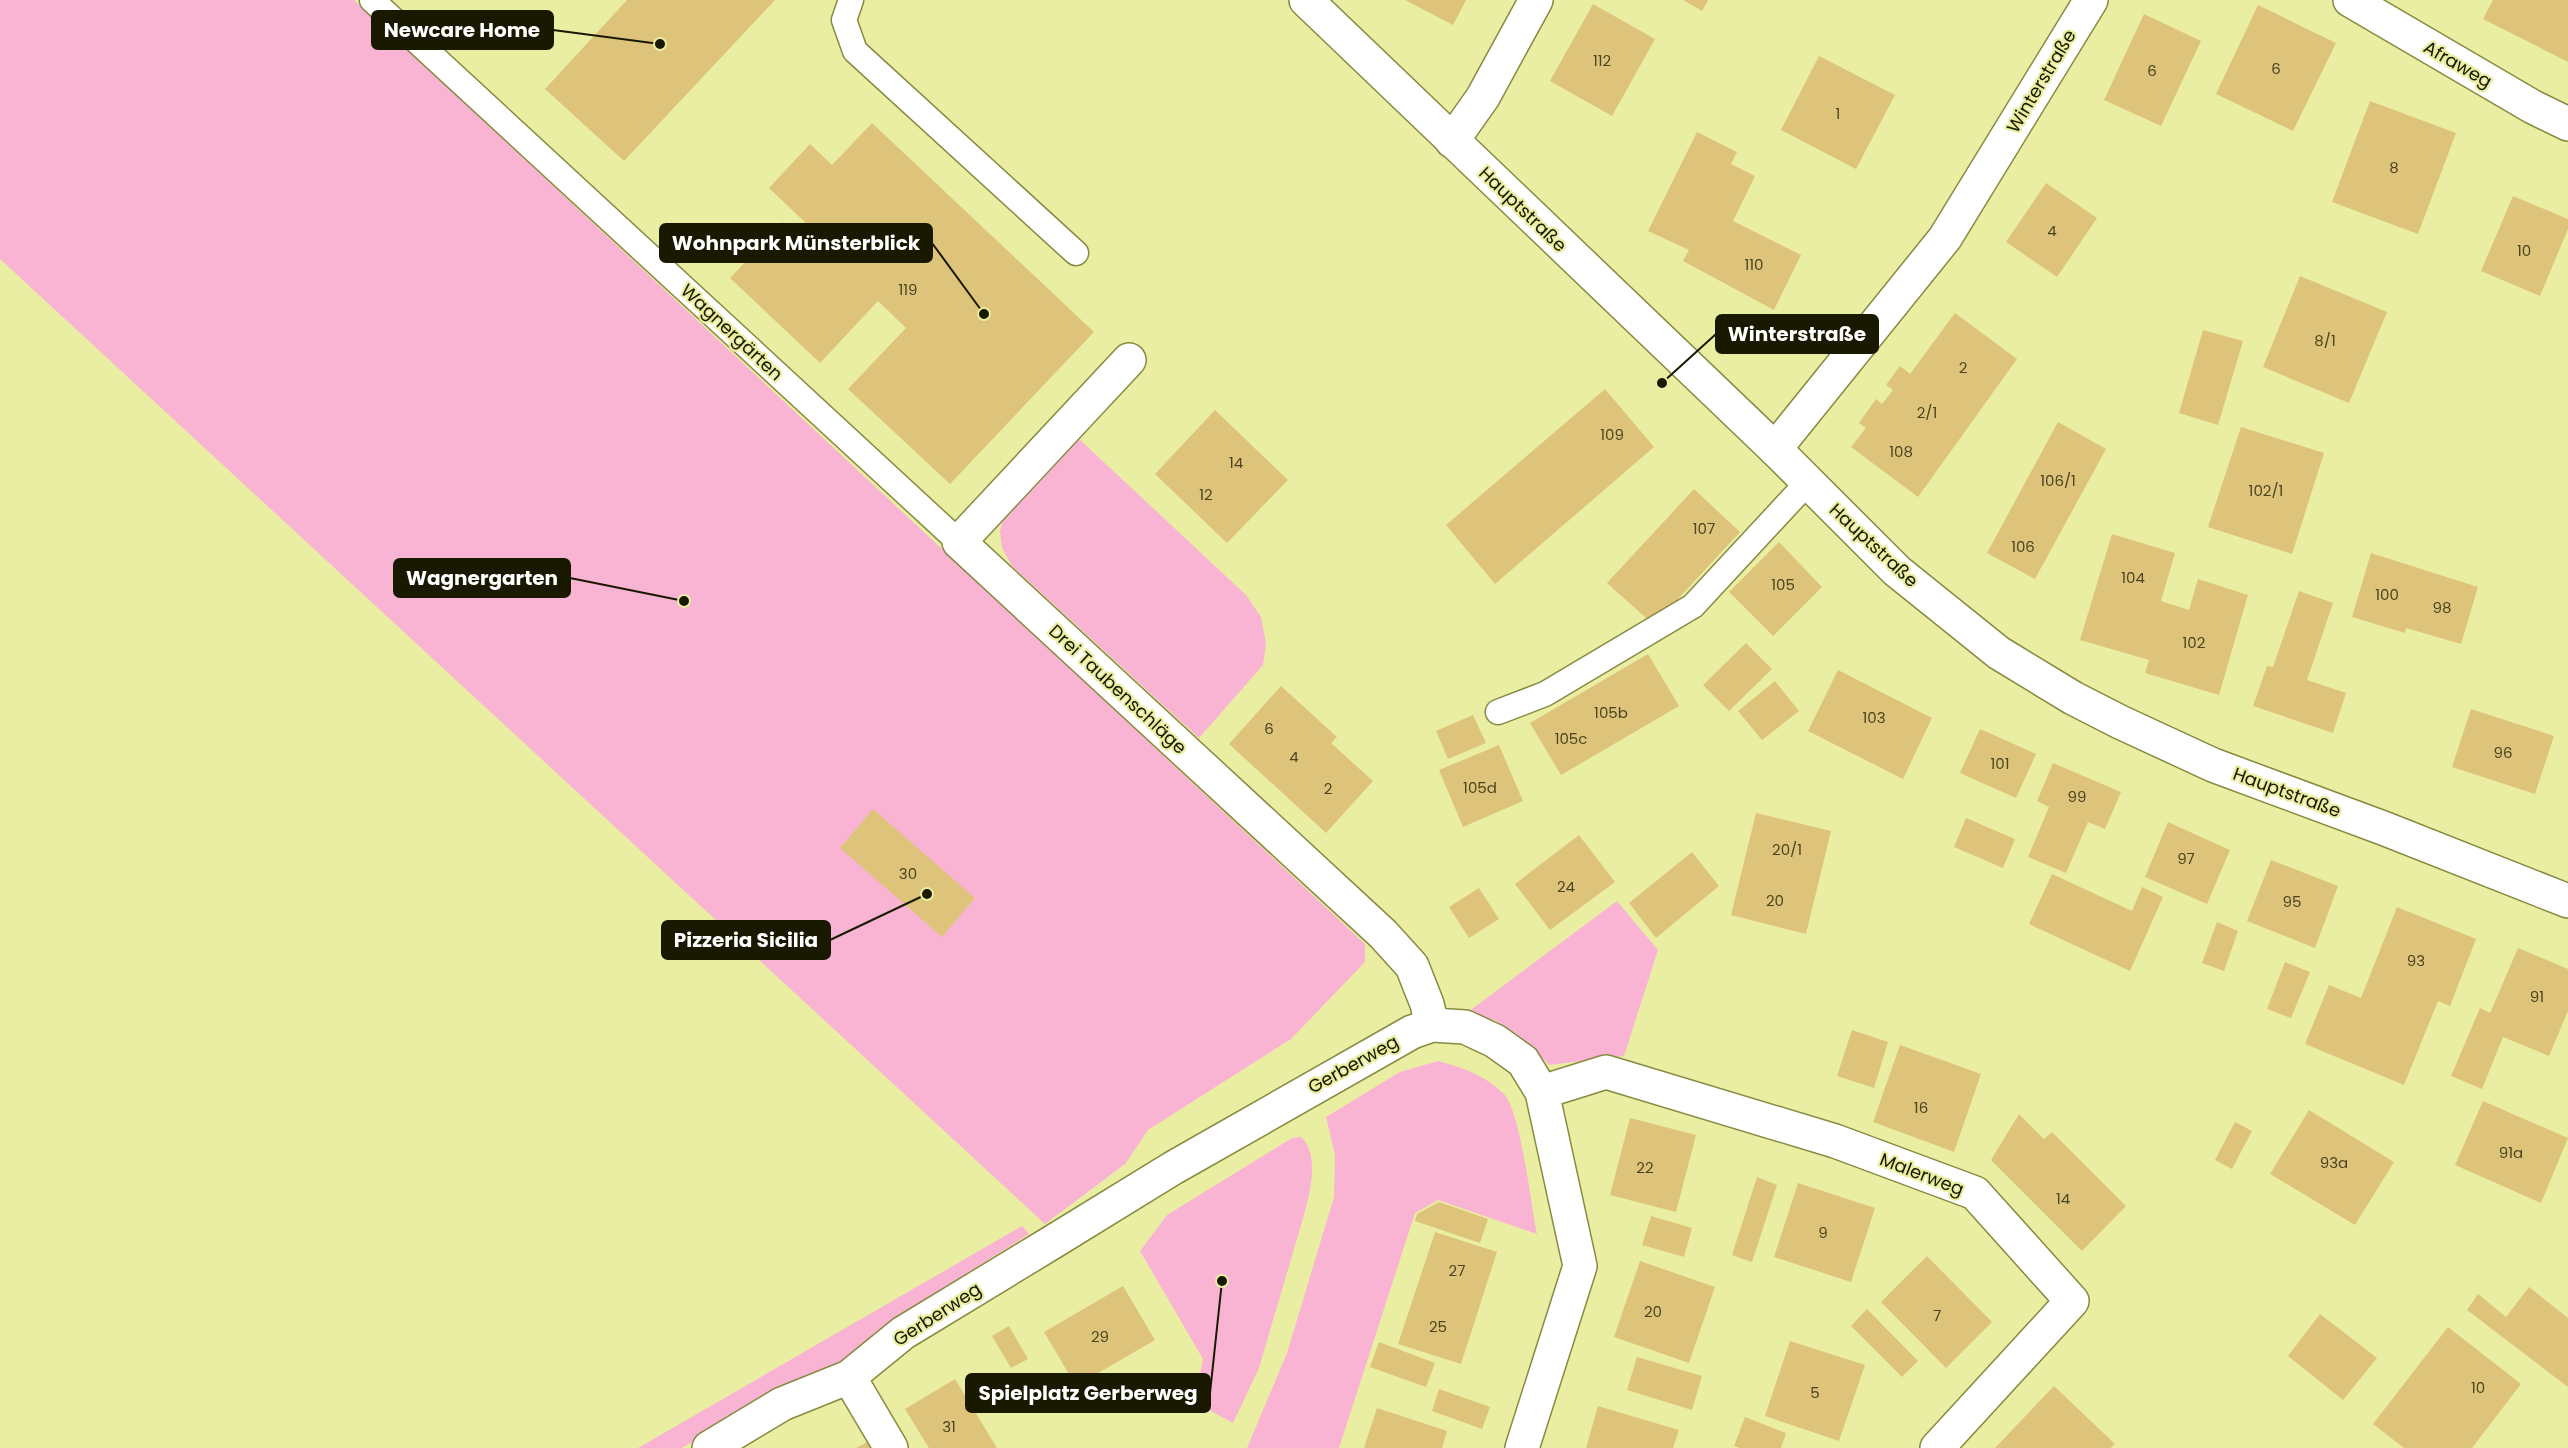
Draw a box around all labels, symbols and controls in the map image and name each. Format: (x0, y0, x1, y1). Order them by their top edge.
callout: Newcare Home (372, 11, 553, 49)
text: Newcare Home (384, 16, 540, 44)
street label: Winterstraße (2000, 25, 2082, 137)
street label: Afraweg (2419, 34, 2497, 94)
house number: 112 (1593, 50, 1611, 71)
house number: 6 (2271, 58, 2281, 79)
house number: 6 (2147, 60, 2157, 81)
house number: 1 (1836, 103, 1840, 124)
house number: 8 (2389, 157, 2399, 178)
street label: Hauptstraße (1474, 161, 1572, 257)
house number: 4 (2047, 220, 2057, 241)
callout: Wohnpark Münsterblick (660, 224, 932, 262)
text: Wohnpark Münsterblick (672, 229, 921, 257)
house number: 10 (2517, 240, 2531, 261)
house number: 110 (1744, 254, 1764, 275)
street label: Wagnergärten (675, 278, 789, 386)
house number: 119 (898, 279, 918, 300)
callout: Winterstraße (1716, 315, 1878, 353)
text: Winterstraße (1728, 320, 1866, 348)
house number: 8/1 (2314, 330, 2336, 351)
house number: 2 (1959, 357, 1967, 378)
house number: 2/1 (1917, 402, 1937, 423)
house number: 109 (1600, 424, 1624, 445)
house number: 108 (1889, 441, 1913, 462)
house number: 14 (1229, 452, 1243, 473)
house number: 106/1 (2040, 470, 2076, 491)
house number: 102/1 (2249, 480, 2283, 501)
house number: 12 (1199, 484, 1213, 505)
street label: Hauptstraße (1824, 497, 1924, 593)
house number: 107 (1693, 518, 1715, 539)
house number: 106 (2011, 536, 2035, 557)
callout: Wagnergarten (394, 559, 570, 597)
text: Wagnergarten (406, 564, 558, 592)
house number: 104 (2121, 567, 2145, 588)
house number: 105 (1771, 574, 1795, 595)
house number: 100 (2375, 584, 2399, 605)
house number: 98 (2433, 597, 2451, 618)
street label: Drei Taubenschläge (1044, 619, 1192, 759)
house number: 102 (2183, 632, 2205, 653)
house number: 105b (1594, 702, 1628, 723)
house number: 103 (1862, 707, 1886, 728)
house number: 6 (1264, 718, 1274, 739)
house number: 105c (1555, 728, 1587, 749)
house number: 96 (2494, 742, 2512, 763)
house number: 4 (1289, 746, 1299, 767)
house number: 101 (1990, 753, 2010, 774)
street label: Hauptstraße (2230, 761, 2344, 823)
house number: 105d (1463, 777, 1497, 798)
house number: 2 (1324, 778, 1332, 799)
house number: 99 (2068, 786, 2086, 807)
house number: 20/1 (1772, 839, 1802, 860)
house number: 97 (2177, 848, 2195, 869)
house number: 30 (899, 863, 917, 884)
house number: 24 (1557, 876, 1575, 897)
house number: 20 (1766, 890, 1784, 911)
house number: 95 (2283, 891, 2301, 912)
callout: Pizzeria Sicilia (662, 921, 830, 959)
text: Pizzeria Sicilia (674, 926, 818, 954)
house number: 93 (2407, 950, 2425, 971)
house number: 91 (2530, 986, 2544, 1007)
street label: Gerberweg (1303, 1029, 1403, 1099)
house number: 16 (1914, 1097, 1928, 1118)
house number: 91a (2499, 1142, 2523, 1163)
street label: Malerweg (1876, 1147, 1968, 1201)
house number: 93a (2320, 1152, 2348, 1173)
house number: 22 (1636, 1157, 1654, 1178)
house number: 14 (2056, 1188, 2070, 1209)
house number: 9 (1818, 1222, 1828, 1243)
house number: 27 (1449, 1260, 1465, 1281)
street label: Gerberweg (888, 1276, 986, 1352)
house number: 20 (1644, 1301, 1662, 1322)
house number: 7 (1933, 1305, 1941, 1326)
house number: 25 (1429, 1316, 1447, 1337)
house number: 29 (1091, 1326, 1109, 1347)
callout: Spielplatz Gerberweg (966, 1374, 1210, 1412)
house number: 10 (2471, 1377, 2485, 1398)
text: Spielplatz Gerberweg (978, 1379, 1198, 1407)
house number: 5 (1810, 1382, 1820, 1403)
house number: 31 (942, 1416, 956, 1437)

